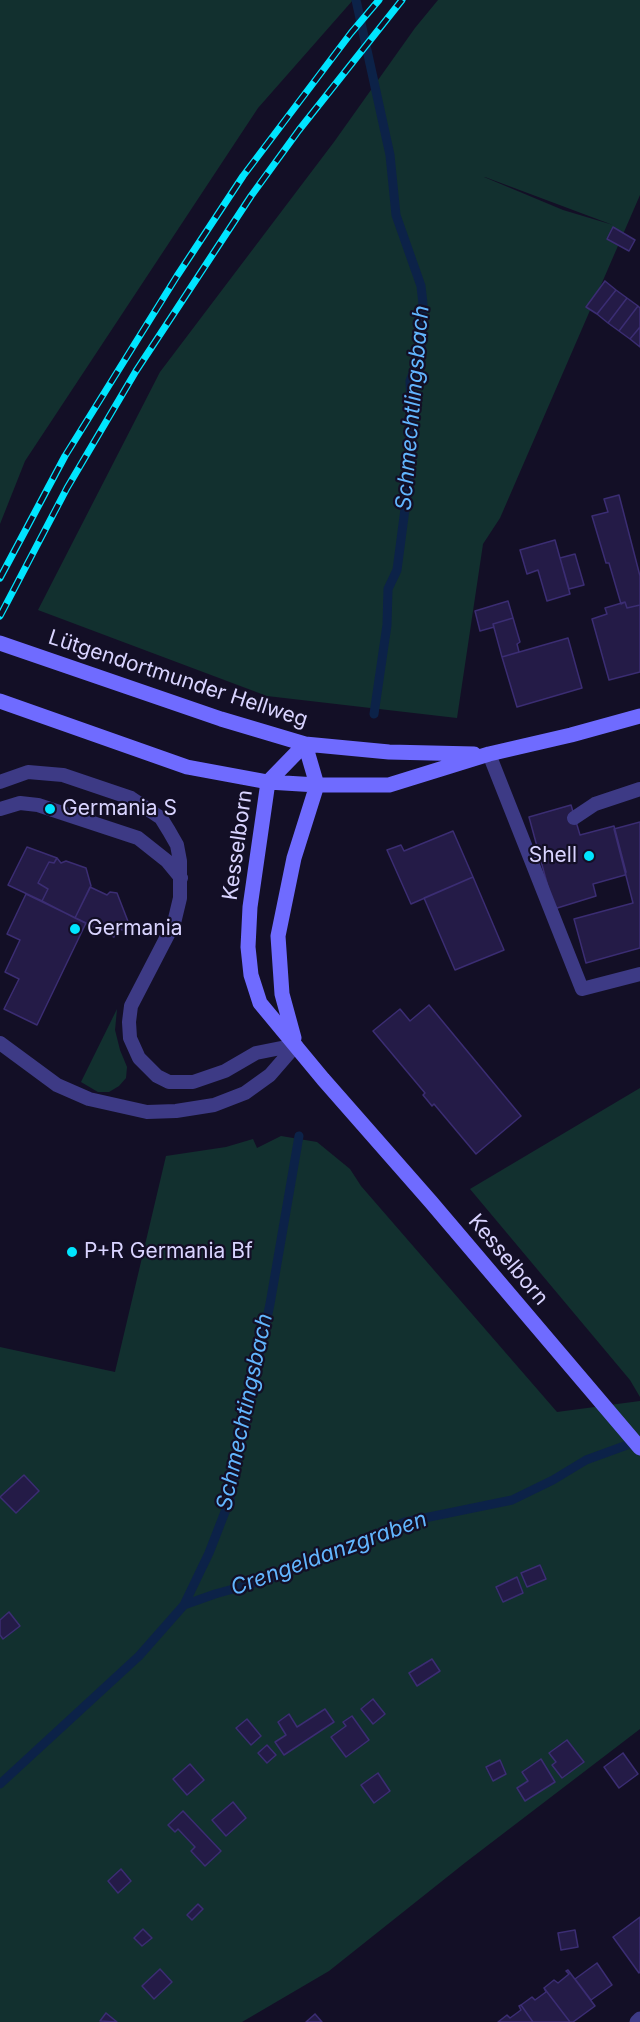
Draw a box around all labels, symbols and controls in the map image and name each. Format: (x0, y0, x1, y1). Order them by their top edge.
water label: Schmechtlingsbach (391, 304, 435, 512)
street label: Lütgendortmunder Hellweg (45, 625, 311, 733)
street label: Kesselborn (218, 788, 258, 902)
place label: Germania S (62, 796, 177, 822)
marker: Germania S (43, 802, 57, 816)
place label: Shell (529, 843, 577, 869)
marker: Shell (582, 849, 596, 863)
place label: Germania (87, 916, 183, 942)
marker: Germania (68, 922, 82, 936)
street label: Kesselborn (463, 1209, 553, 1311)
place label: P+R Germania Bf (84, 1239, 253, 1265)
marker: P+R Germania Bf (65, 1245, 79, 1259)
water label: Schmechtingsbach (211, 1311, 279, 1513)
water label: Crengeldanzgraben (227, 1506, 431, 1602)

